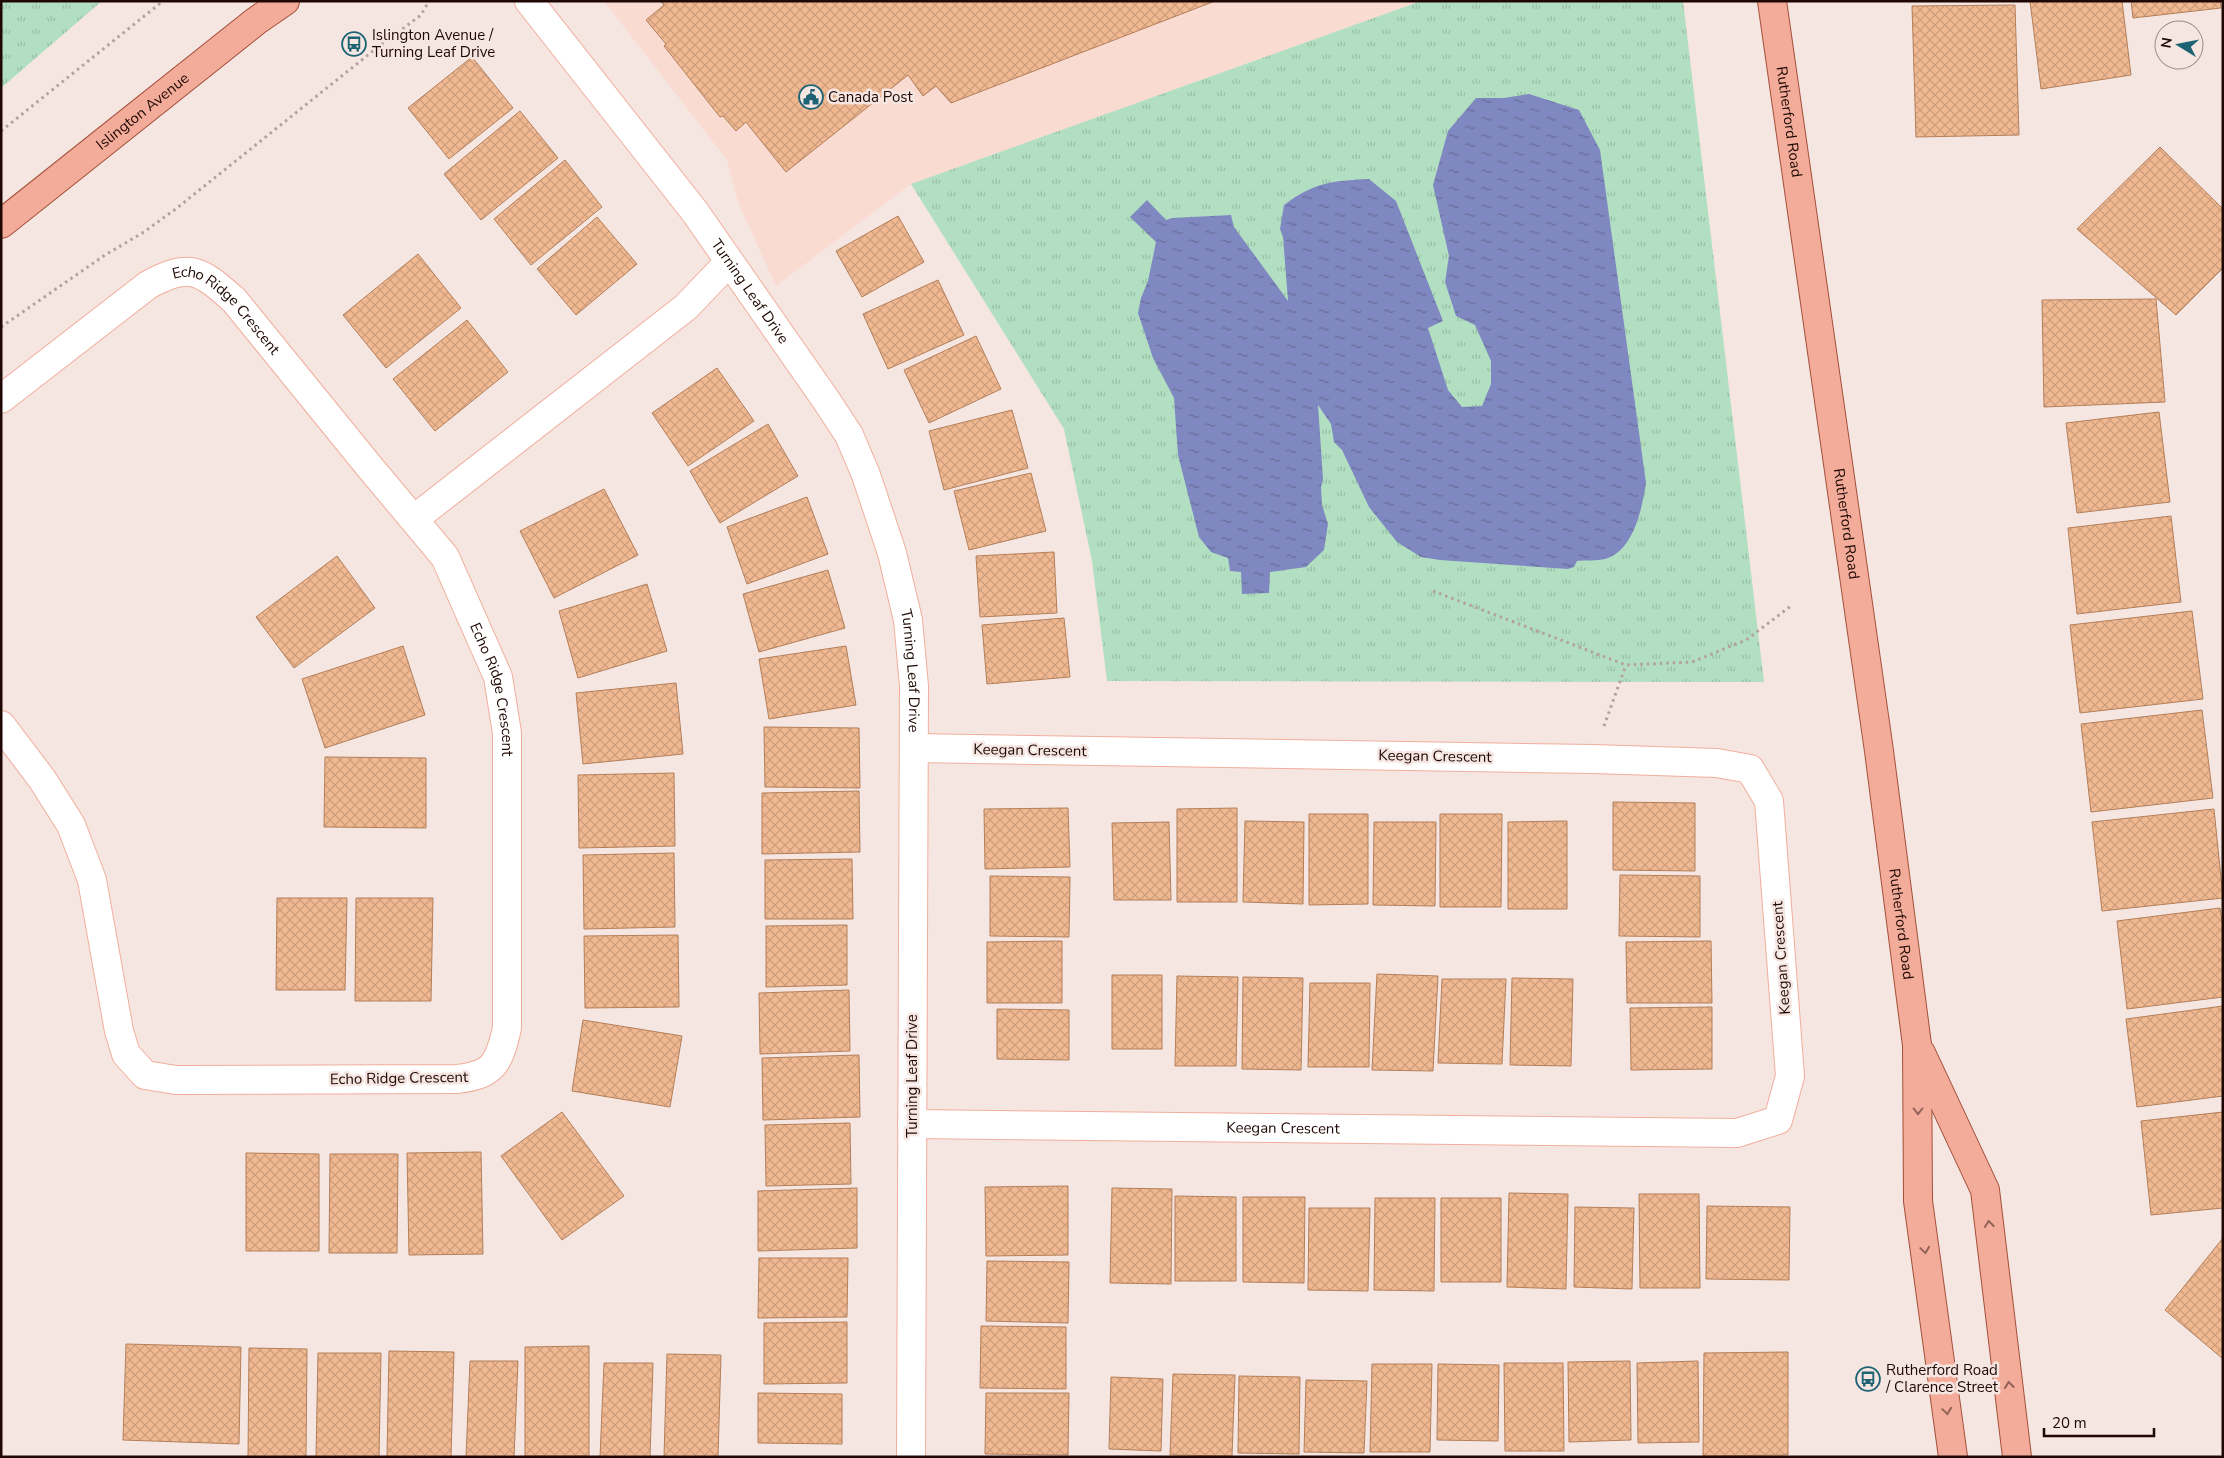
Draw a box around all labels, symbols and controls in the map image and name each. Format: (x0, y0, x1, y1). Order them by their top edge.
north arrow (2154, 20, 2204, 70)
place label: Islington Avenue / Turning Leaf Drive (372, 25, 495, 62)
bus stop icon: Islington Avenue / Turning Leaf Drive (341, 31, 367, 57)
text: N (2156, 36, 2177, 50)
street label: Rutherford Road (1771, 65, 1807, 179)
street label: Islington Avenue (92, 68, 193, 154)
public building icon: Canada Post (798, 84, 824, 110)
place label: Canada Post (828, 87, 913, 107)
street label: Turning Leaf Drive (707, 235, 794, 348)
street label: Echo Ridge Crescent (170, 262, 285, 359)
street label: Rutherford Road (1829, 467, 1864, 581)
street label: Turning Leaf Drive (896, 607, 924, 732)
street label: Echo Ridge Crescent (465, 619, 517, 757)
street label: Keegan Crescent (973, 739, 1088, 761)
street label: Keegan Crescent (1378, 745, 1493, 767)
street label: Rutherford Road (1884, 867, 1918, 981)
street label: Keegan Crescent (1767, 900, 1795, 1015)
street label: Turning Leaf Drive (902, 1014, 922, 1138)
street label: Echo Ridge Crescent (330, 1067, 469, 1089)
one-way arrow (1913, 1108, 1923, 1116)
street label: Keegan Crescent (1226, 1117, 1341, 1139)
one-way arrow (1984, 1220, 1995, 1228)
one-way arrow (1919, 1246, 1930, 1254)
place label: Rutherford Road / Clarence Street (1885, 1360, 1999, 1397)
bus stop icon: Rutherford Road / Clarence Street (1855, 1366, 1881, 1392)
one-way arrow (2004, 1381, 2015, 1389)
scale bar (2044, 1406, 2154, 1438)
one-way arrow (1941, 1407, 1952, 1415)
text: 20 m (2052, 1413, 2087, 1433)

